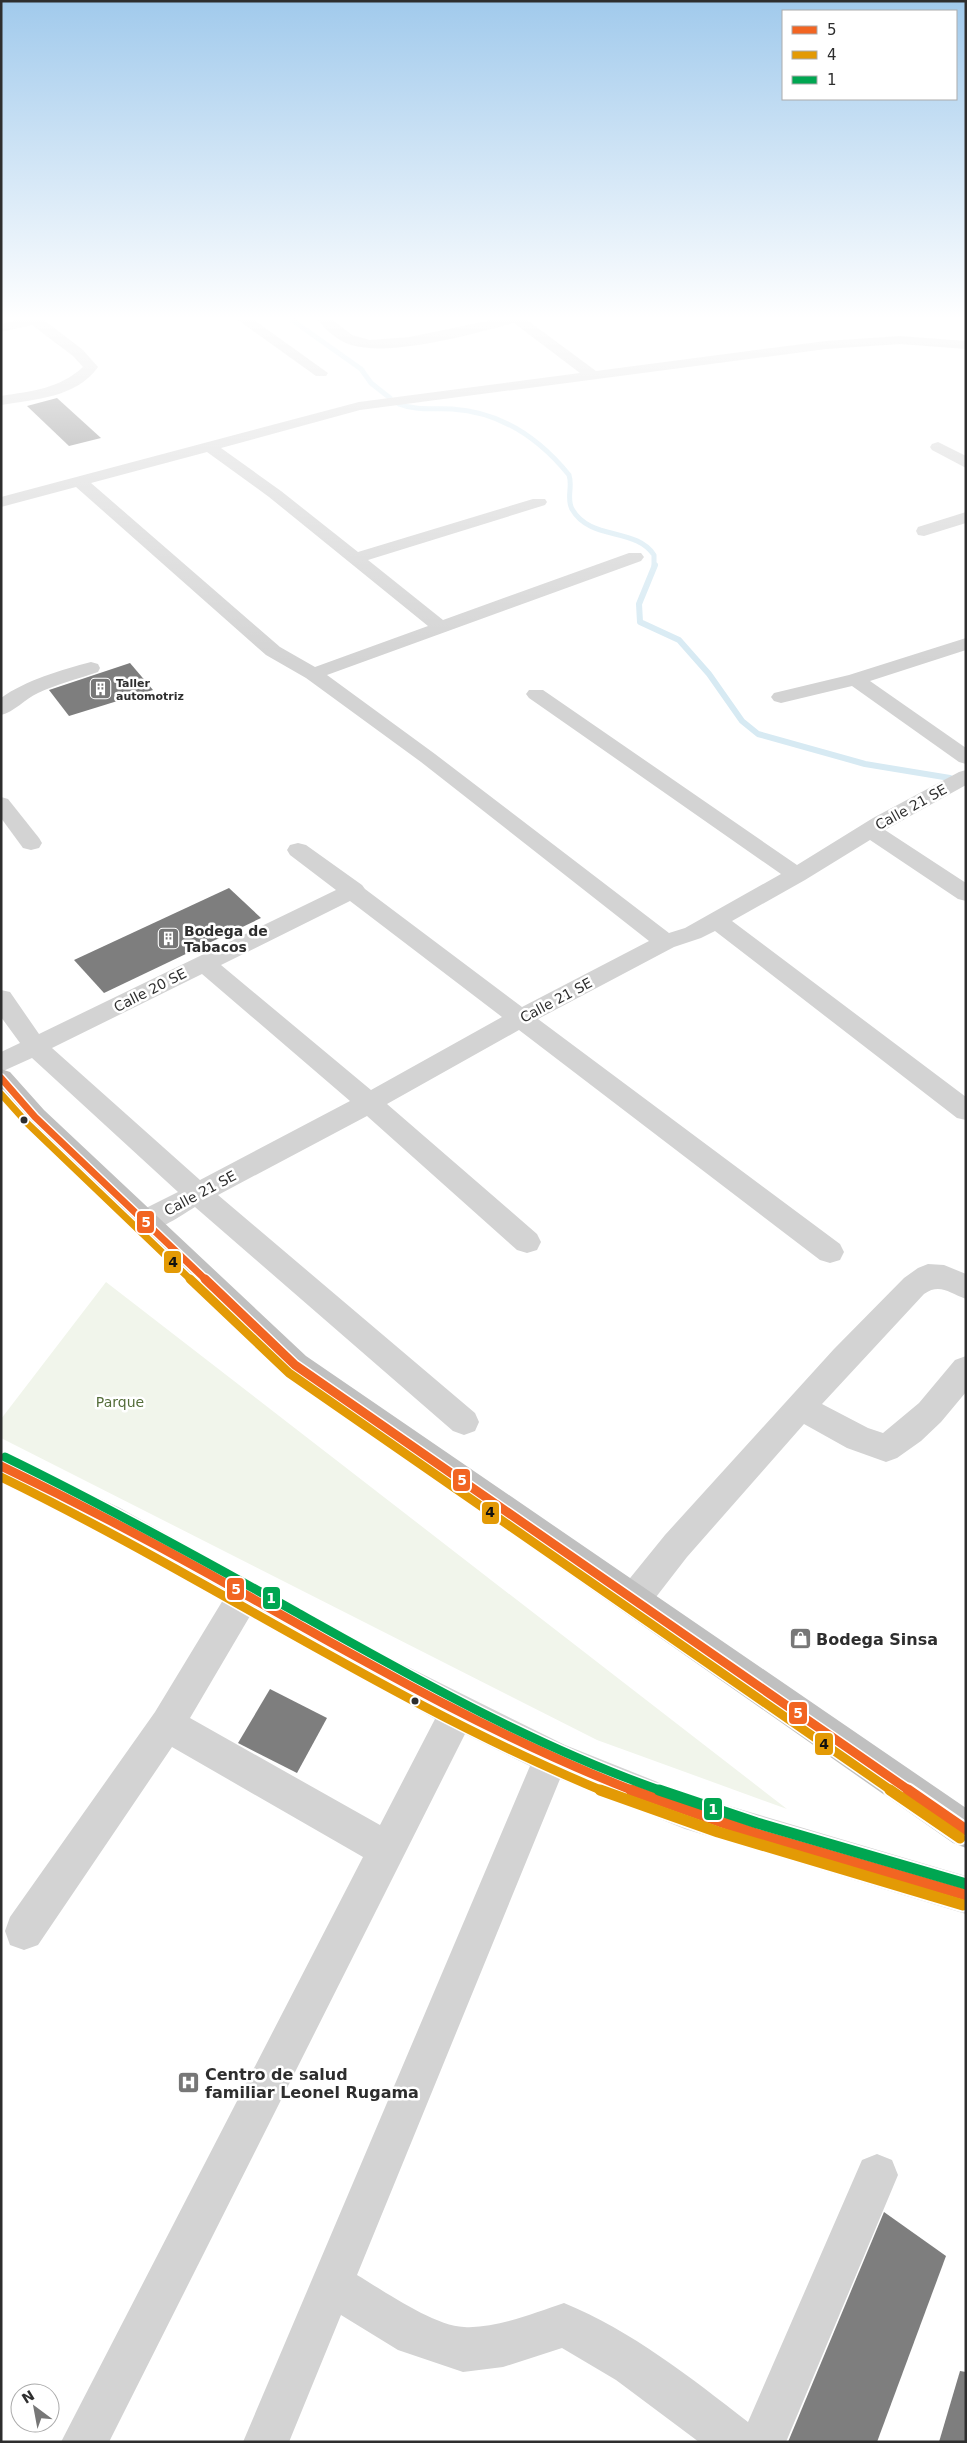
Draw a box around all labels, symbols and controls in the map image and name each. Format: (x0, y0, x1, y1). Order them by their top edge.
legend (782, 10, 957, 100)
text: 5 (827, 21, 837, 39)
text: 4 (827, 46, 837, 64)
text: 1 (827, 71, 837, 89)
building icon: Taller automotriz (88, 677, 112, 701)
place label: Taller automotriz (116, 677, 184, 703)
street label: Calle 21 SE (872, 781, 950, 833)
place label: Bodega de Tabacos (184, 923, 268, 955)
building icon: Bodega de Tabacos (156, 927, 180, 951)
street label: Calle 20 SE (111, 965, 189, 1015)
street label: Calle 21 SE (517, 974, 595, 1026)
unlabelled marker (19, 1115, 29, 1125)
street label: Calle 21 SE (161, 1167, 239, 1219)
line badge: 5 (136, 1210, 155, 1234)
text: 5 (141, 1214, 151, 1230)
line badge: 4 (163, 1250, 182, 1274)
text: 4 (168, 1254, 178, 1270)
park label: Parque (96, 1394, 144, 1410)
line badge: 5 (452, 1468, 471, 1492)
text: 5 (457, 1472, 467, 1488)
line badge: 4 (481, 1501, 500, 1525)
text: 4 (485, 1504, 495, 1520)
line badge: 5 (226, 1577, 245, 1601)
text: 5 (231, 1581, 241, 1597)
line badge: 1 (262, 1586, 281, 1610)
text: 1 (266, 1590, 276, 1606)
shop icon: Bodega Sinsa (788, 1627, 812, 1651)
place label: Bodega Sinsa (816, 1630, 938, 1649)
unlabelled marker (410, 1696, 420, 1706)
line badge: 5 (788, 1701, 808, 1725)
text: 5 (793, 1705, 803, 1721)
line badge: 4 (814, 1732, 834, 1756)
text: 4 (819, 1736, 829, 1752)
line badge: 1 (703, 1797, 723, 1821)
text: 1 (708, 1801, 718, 1817)
place label: Centro de salud familiar Leonel Rugama (205, 2065, 419, 2102)
hospital icon: Centro de salud familiar Leonel Rugama (177, 2071, 201, 2095)
north arrow (10, 2383, 60, 2433)
text: N (19, 2387, 37, 2407)

